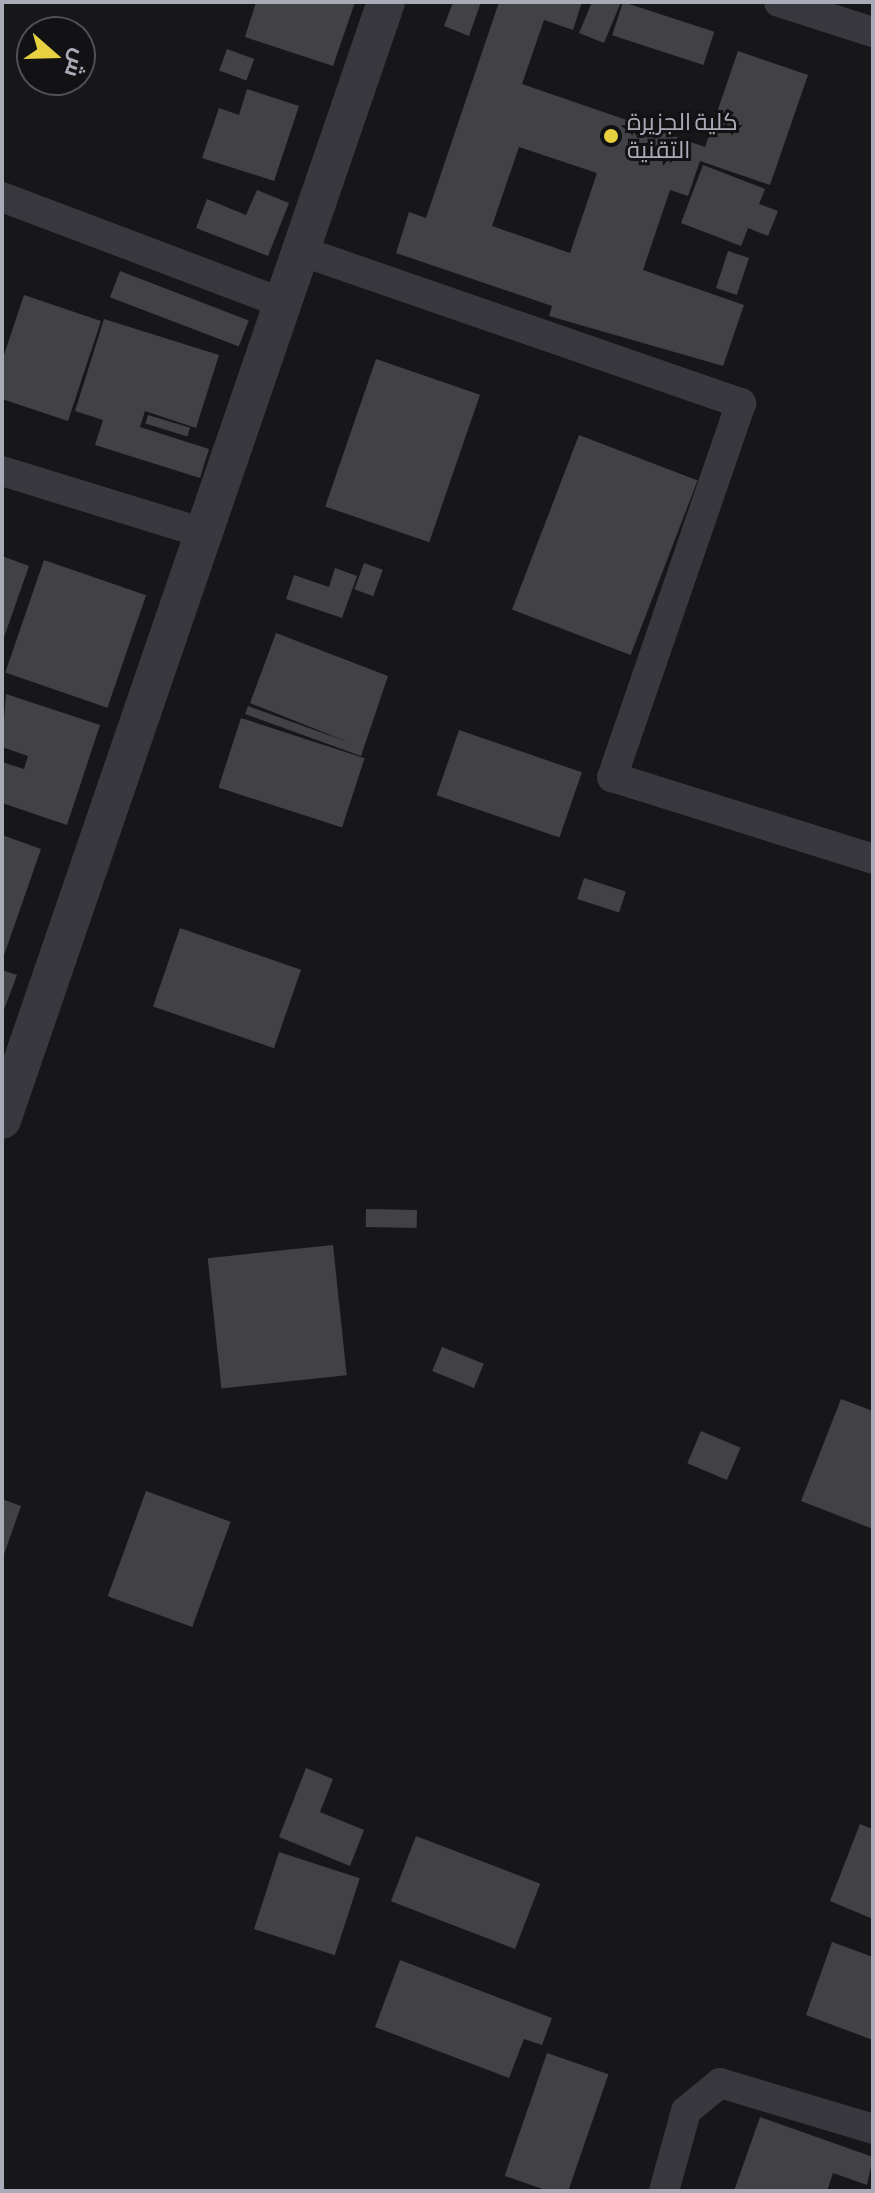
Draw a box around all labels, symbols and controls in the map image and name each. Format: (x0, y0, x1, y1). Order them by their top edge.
north arrow (16, 16, 96, 96)
text: ش (60, 46, 94, 81)
place label: كلية الجزيرة التقنية (627, 108, 738, 164)
marker: كلية الجزيرة التقنية (602, 127, 620, 145)

